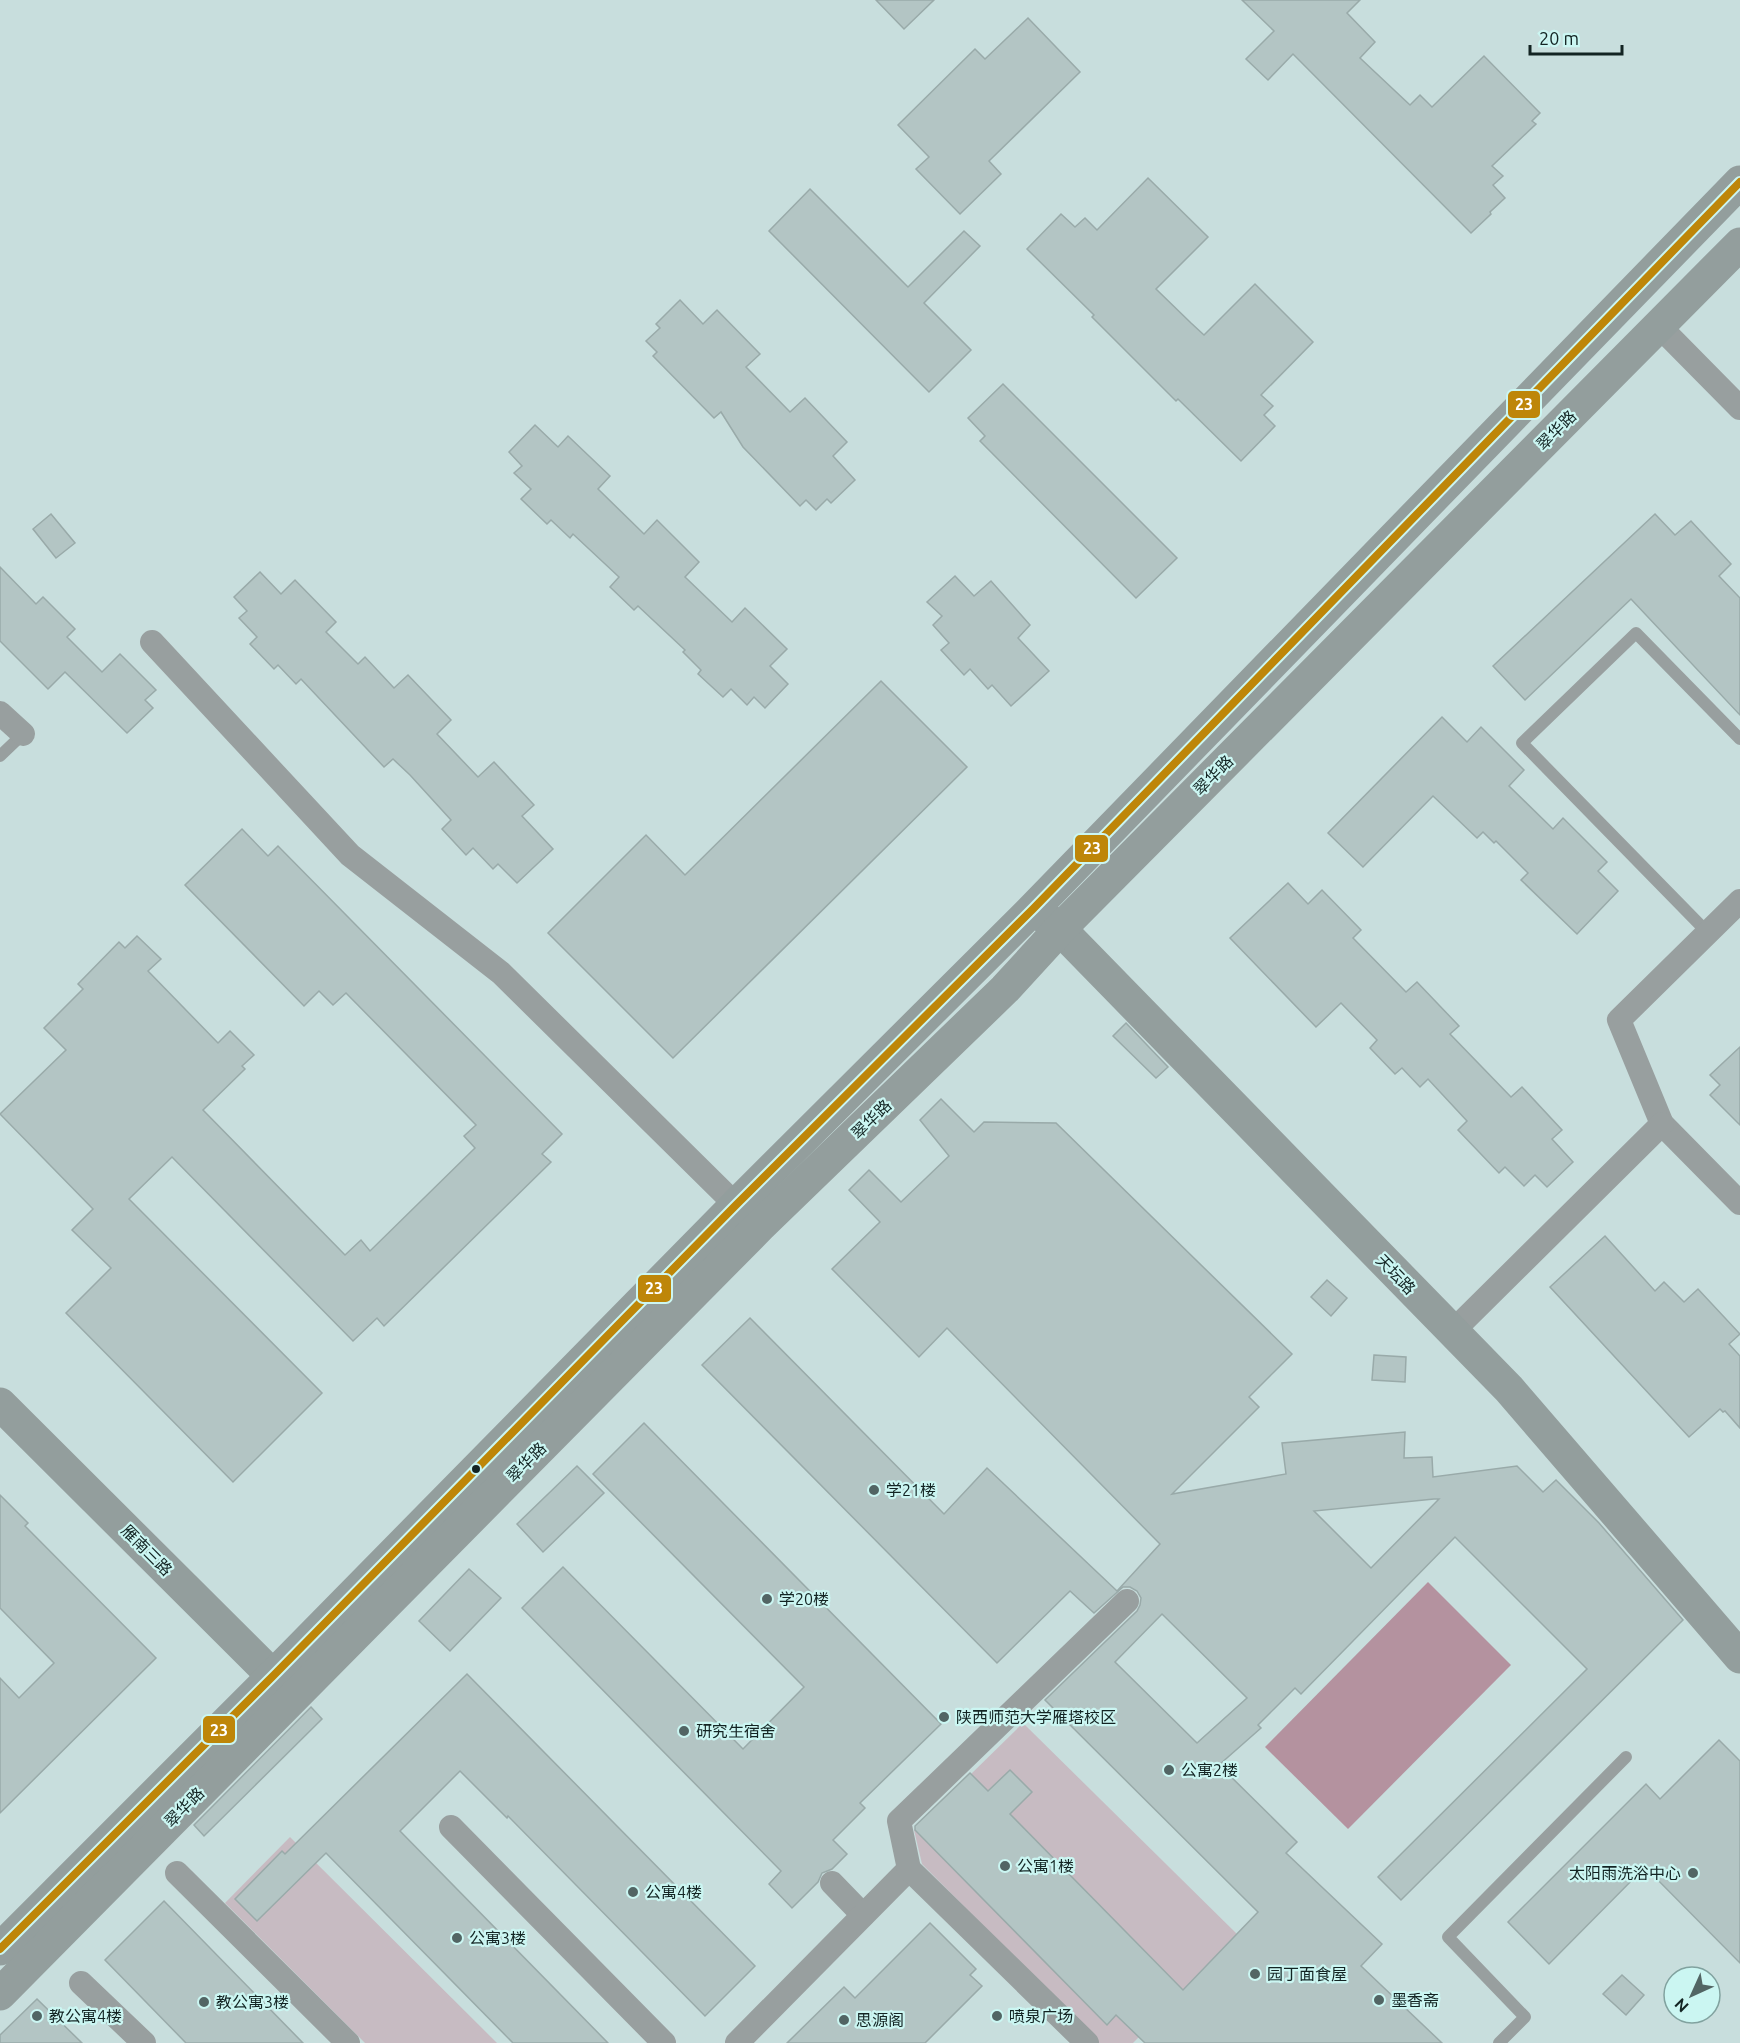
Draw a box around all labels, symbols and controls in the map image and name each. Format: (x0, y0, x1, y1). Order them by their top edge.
scale bar (1530, 18, 1622, 56)
text: 20 m (1539, 28, 1579, 48)
line badge: 23 (1507, 390, 1541, 419)
text: 23 (1515, 395, 1533, 413)
street label: 翠华路 (1533, 407, 1579, 453)
street label: 翠华路 (1190, 752, 1236, 798)
line badge: 23 (1074, 834, 1109, 863)
text: 23 (1083, 839, 1101, 857)
street label: 翠华路 (847, 1096, 895, 1142)
street label: 天坛路 (1373, 1250, 1419, 1298)
line badge: 23 (637, 1274, 672, 1303)
text: 23 (645, 1279, 663, 1297)
street label: 翠华路 (503, 1439, 549, 1485)
unlabelled marker (470, 1463, 482, 1475)
place label: 学21楼 (886, 1481, 936, 1499)
marker: 学21楼 (867, 1483, 881, 1497)
street label: 雁南三路 (118, 1521, 176, 1579)
place label: 学20楼 (779, 1590, 829, 1608)
marker: 学20楼 (760, 1592, 774, 1606)
place label: 陕西师范大学雁塔校区 (956, 1708, 1116, 1726)
marker: 陕西师范大学雁塔校区 (937, 1710, 951, 1724)
line badge: 23 (202, 1715, 236, 1744)
text: 23 (210, 1721, 228, 1739)
place label: 研究生宿舍 (696, 1722, 776, 1740)
marker: 研究生宿舍 (677, 1724, 691, 1738)
place label: 公寓2楼 (1181, 1761, 1238, 1779)
marker: 公寓2楼 (1162, 1763, 1176, 1777)
street label: 翠华路 (161, 1784, 207, 1830)
place label: 公寓1楼 (1017, 1857, 1074, 1875)
marker: 公寓1楼 (998, 1859, 1012, 1873)
place label: 太阳雨洗浴中心 (1569, 1864, 1681, 1882)
marker: 太阳雨洗浴中心 (1686, 1866, 1700, 1880)
place label: 公寓4楼 (645, 1883, 702, 1901)
marker: 公寓4楼 (626, 1885, 640, 1899)
place label: 公寓3楼 (469, 1929, 526, 1947)
marker: 公寓3楼 (450, 1931, 464, 1945)
place label: 园丁面食屋 (1267, 1965, 1347, 1983)
north arrow (1662, 1965, 1722, 2025)
marker: 园丁面食屋 (1248, 1967, 1262, 1981)
place label: 墨香斋 (1391, 1991, 1439, 2009)
place label: 教公寓3楼 (216, 1993, 289, 2011)
marker: 墨香斋 (1372, 1993, 1386, 2007)
marker: 教公寓3楼 (197, 1995, 211, 2009)
text: N (1671, 1995, 1692, 2016)
place label: 教公寓4楼 (49, 2007, 122, 2025)
place label: 喷泉广场 (1009, 2007, 1073, 2025)
marker: 教公寓4楼 (30, 2009, 44, 2023)
marker: 喷泉广场 (990, 2009, 1004, 2023)
place label: 思源阁 (856, 2011, 904, 2029)
marker: 思源阁 (837, 2013, 851, 2027)

